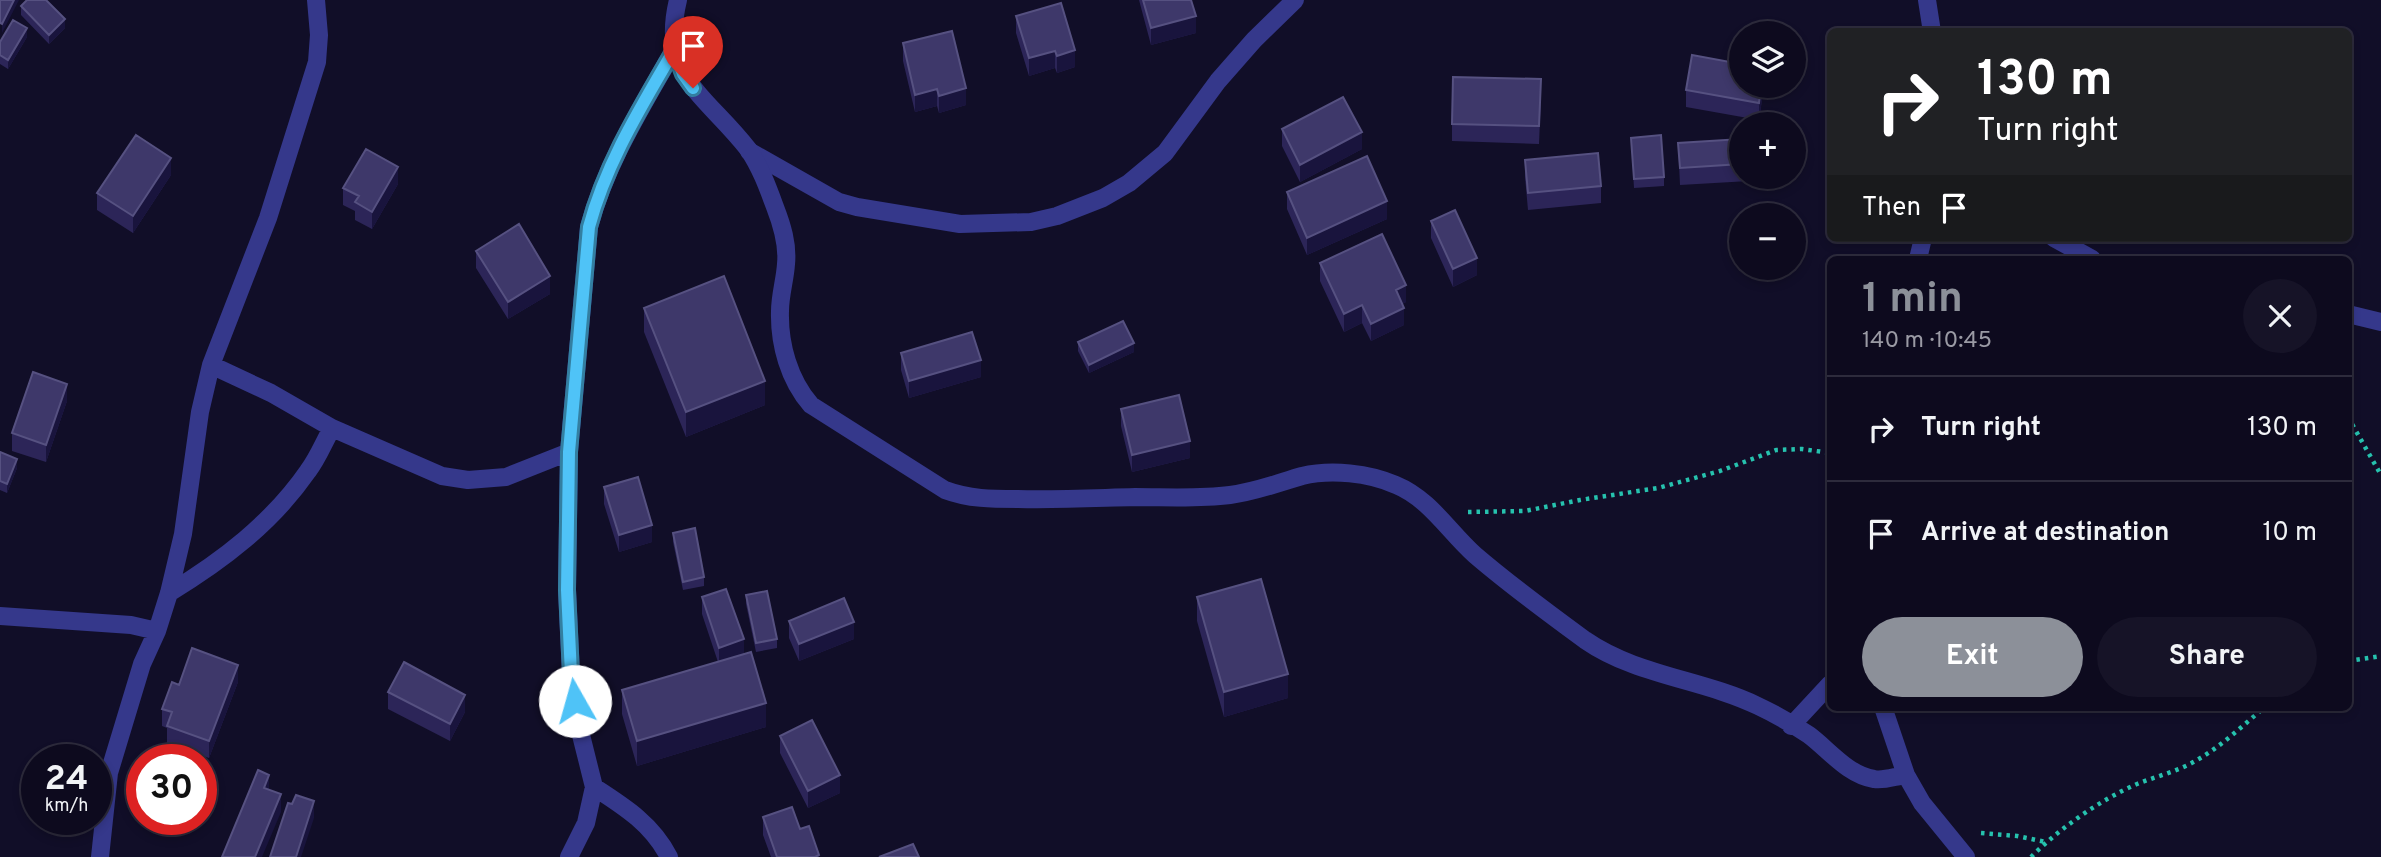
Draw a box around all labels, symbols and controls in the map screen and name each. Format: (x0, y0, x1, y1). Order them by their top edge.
pin (663, 16, 723, 88)
map controls (1729, 21, 1806, 280)
button: layers (1729, 21, 1806, 98)
icon: arrive (674, 27, 712, 65)
text: 130 m (1977, 51, 2113, 113)
icon: right (1862, 56, 1953, 147)
button: + (1729, 112, 1806, 189)
text: Turn right (1977, 112, 2119, 152)
icon: arrive (1935, 189, 1973, 227)
text: Then (1862, 192, 1921, 225)
button: − (1729, 203, 1806, 280)
text: 1 min (1862, 274, 1963, 327)
button: close (2243, 279, 2317, 353)
text: 140 m · 10:45 (1862, 327, 1992, 356)
icon: right (1862, 410, 1900, 448)
text: Turn right (1921, 412, 2041, 445)
text: 130 m (2247, 412, 2317, 445)
icon: arrive (1862, 515, 1900, 553)
text: Arrive at destination (1921, 517, 2169, 550)
text: 10 m (2262, 517, 2317, 550)
button: Exit (1862, 617, 2083, 697)
button: Share (2097, 617, 2317, 697)
position arrow (538, 664, 612, 738)
speed limit sign: 30 (126, 744, 217, 835)
text: 24 (45, 758, 88, 802)
text: km/h (45, 795, 88, 818)

